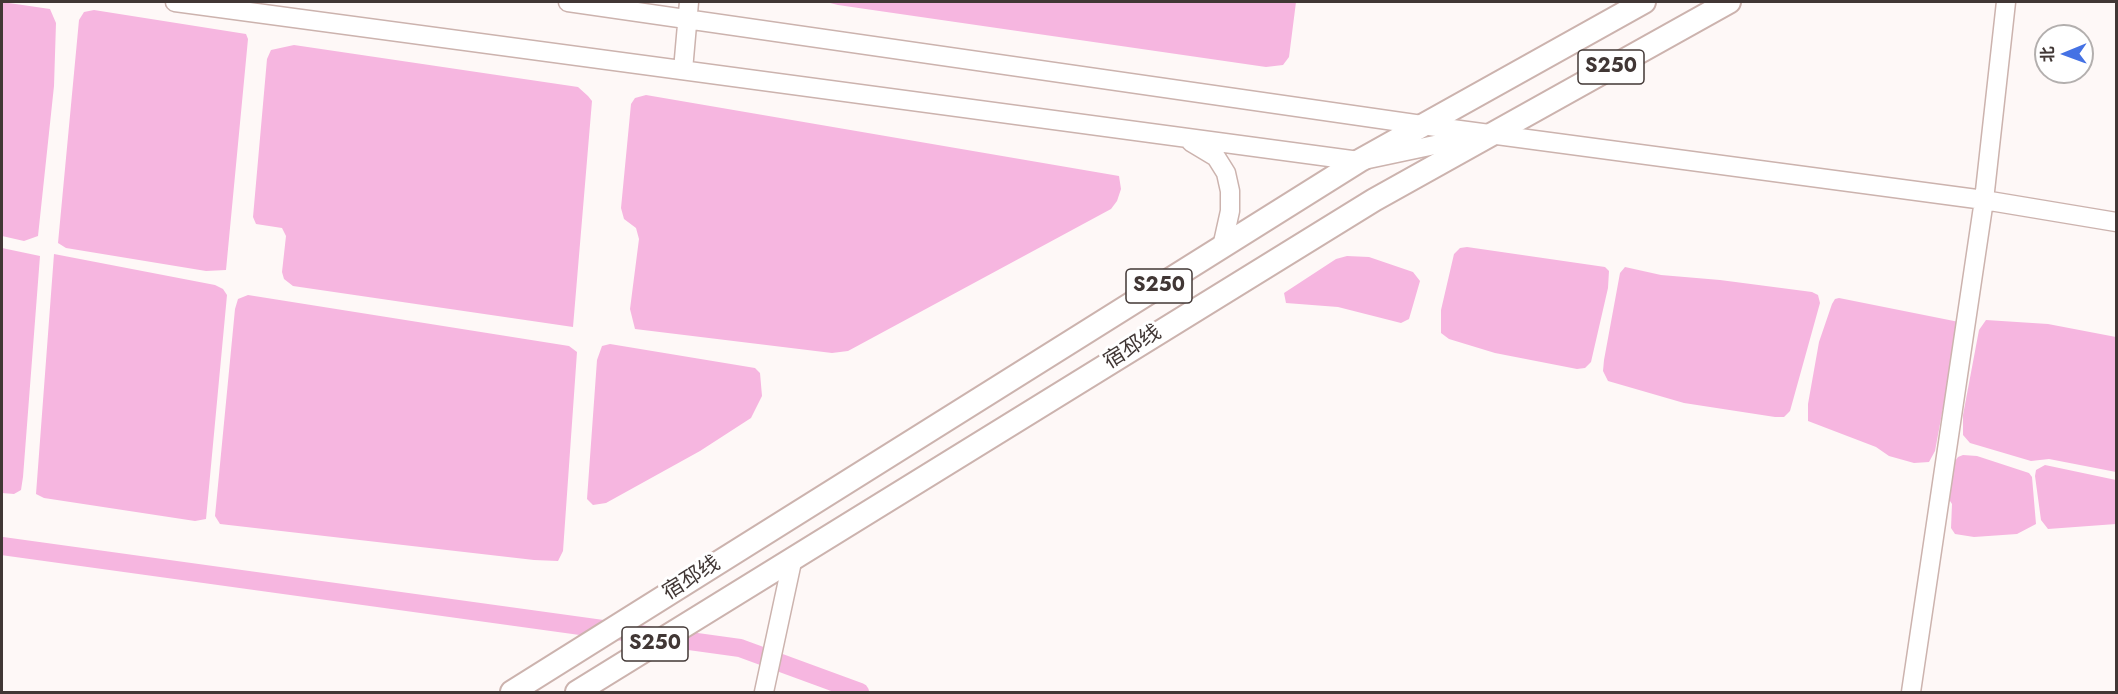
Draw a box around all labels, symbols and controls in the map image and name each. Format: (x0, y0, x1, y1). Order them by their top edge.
north arrow (2034, 24, 2094, 84)
text: 北 (2036, 46, 2059, 63)
road number: S250 (1578, 50, 1644, 84)
road number: S250 (1126, 269, 1192, 303)
street label: 宿邳线 (1100, 321, 1166, 375)
street label: 宿邳线 (659, 552, 725, 606)
road number: S250 (622, 627, 688, 661)

